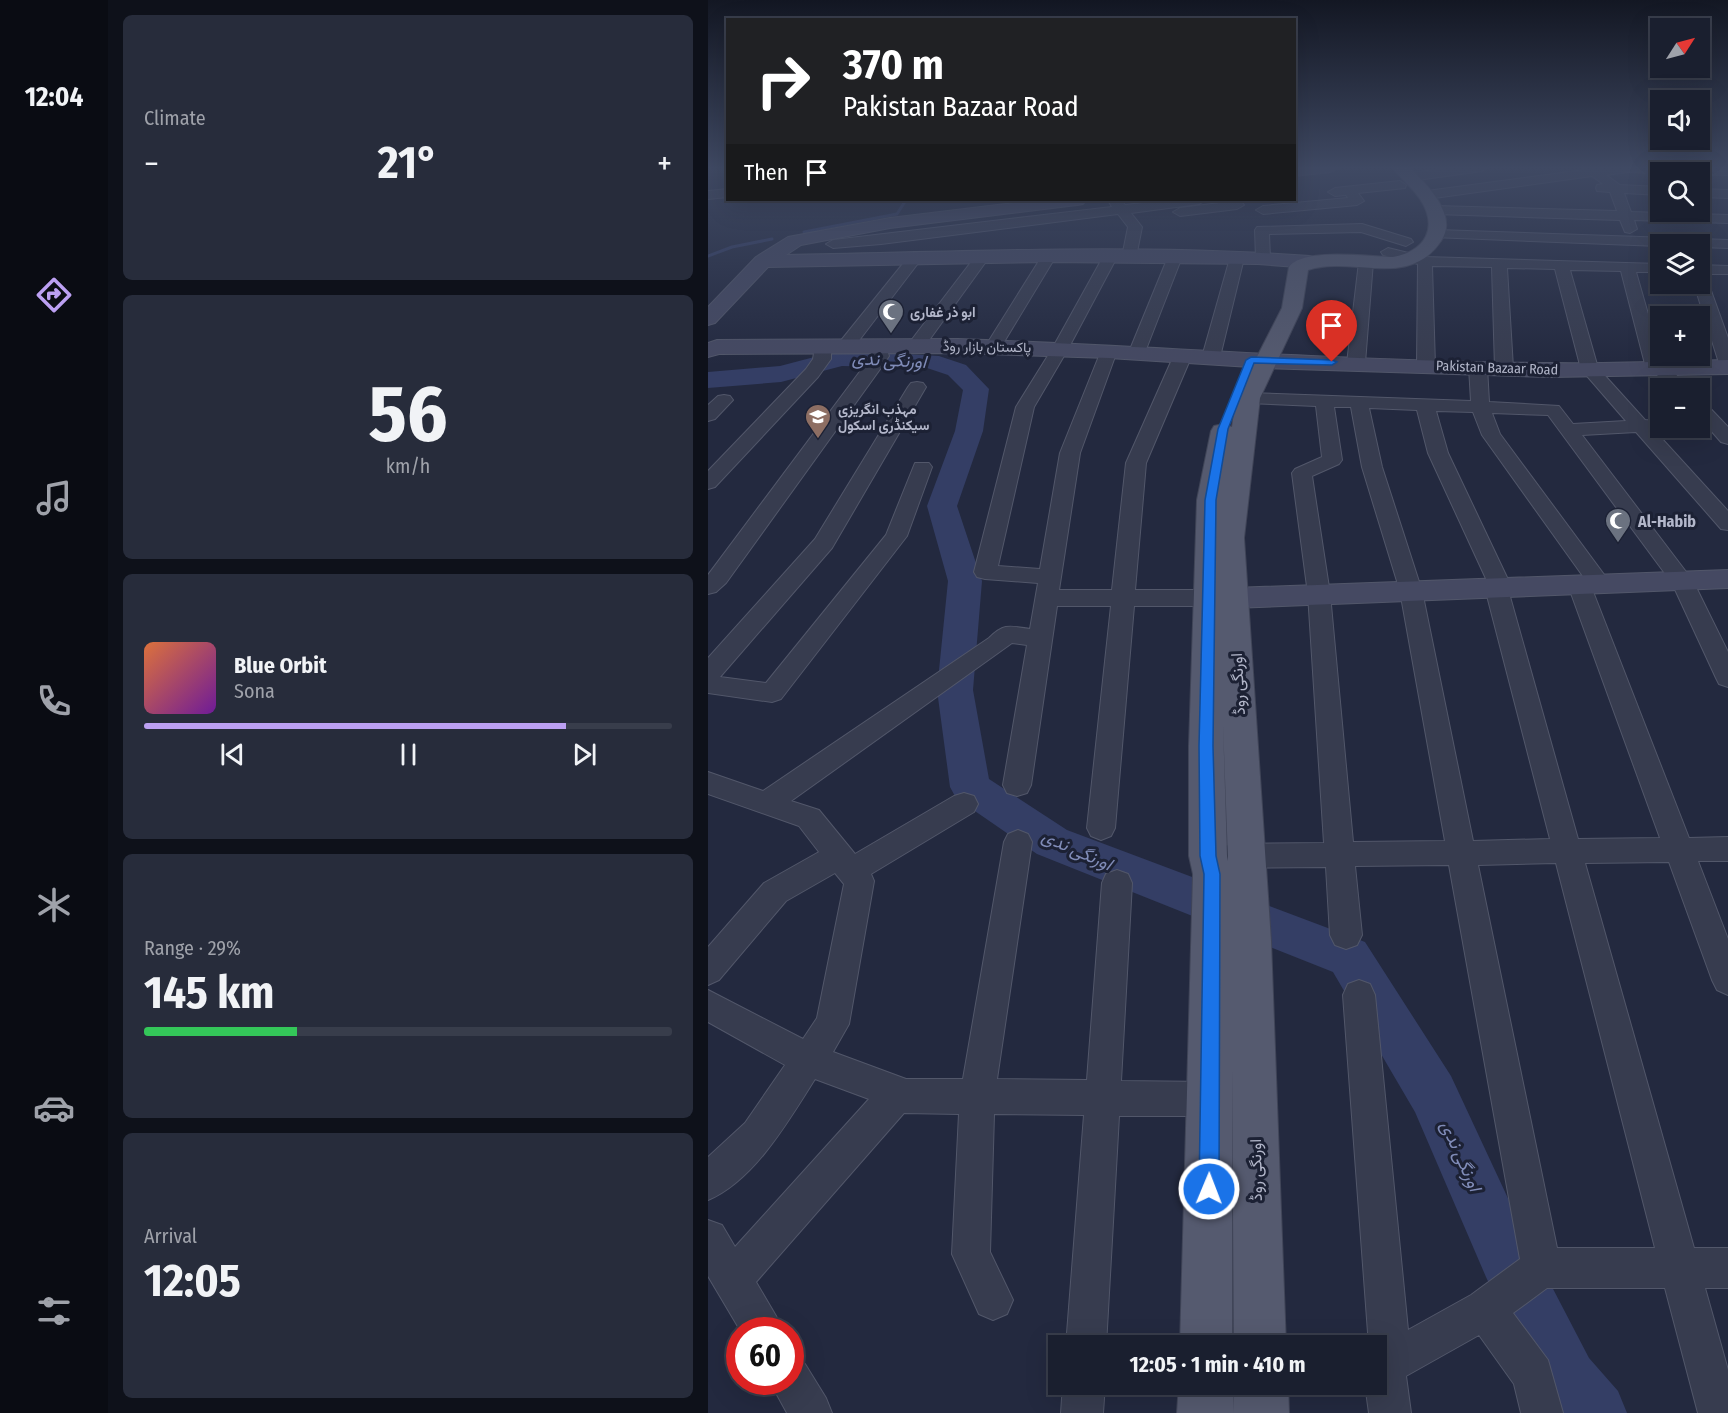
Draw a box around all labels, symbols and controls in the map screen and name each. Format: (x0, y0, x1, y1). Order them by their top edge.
north arrow (1650, 18, 1710, 78)
map controls (1650, 18, 1710, 438)
text: 370 m (843, 40, 944, 90)
icon: right (744, 42, 822, 120)
text: 12:04 (25, 81, 83, 113)
button: sound (1650, 90, 1710, 150)
text: Pakistan Bazaar Road (843, 91, 1079, 123)
text: Climate (144, 106, 206, 130)
text: 21° (378, 136, 438, 190)
text: − (144, 144, 159, 184)
text: + (657, 144, 672, 184)
icon: arrive (800, 156, 833, 189)
text: Then (744, 159, 788, 186)
button: search (1650, 162, 1710, 222)
button: layers (1650, 234, 1710, 294)
icon: directions (33, 274, 75, 316)
mosque icon: ابو ذر غفاری (876, 297, 906, 335)
pin (1306, 300, 1357, 362)
place label: ابو ذر غفاری (910, 304, 976, 321)
button: + (1650, 306, 1710, 366)
icon: arrive (1315, 309, 1348, 342)
street label: پاکستان بازار روڈ (943, 338, 1031, 357)
water label: اورنگی ندی (851, 347, 929, 373)
street label: Pakistan Bazaar Road (1436, 357, 1558, 379)
text: 56 (368, 368, 448, 462)
button: − (1650, 378, 1710, 438)
place label: مہذب انگریزی سیکنڈری اسکول (838, 401, 929, 434)
school or university icon: مہذب انگریزی سیکنڈری اسکول (803, 402, 833, 440)
text: km/h (386, 454, 430, 478)
icon: music (33, 477, 75, 519)
mosque icon: Al-Habib (1603, 506, 1633, 544)
place label: Al-Habib (1637, 512, 1696, 531)
text: Blue Orbit (234, 652, 327, 679)
street label: اورنگی روڈ (1227, 652, 1250, 716)
text: Sona (234, 679, 275, 703)
icon: phone (33, 680, 75, 722)
icon: previous (216, 738, 249, 771)
icon: pause (392, 738, 425, 771)
icon: next (568, 738, 601, 771)
water label: اورنگی ندی (1038, 825, 1117, 876)
icon: climate (33, 884, 75, 926)
text: Range · 29% (144, 936, 241, 960)
text: 145 km (144, 966, 274, 1020)
icon: car (33, 1087, 75, 1129)
water label: اورنگی ندی (1436, 1117, 1487, 1196)
street label: اورنگی روڈ (1246, 1139, 1267, 1201)
position arrow (1177, 1157, 1241, 1221)
text: Arrival (144, 1224, 197, 1248)
text: 12:05 (144, 1254, 241, 1308)
icon: filters (33, 1290, 75, 1332)
speed limit sign: 60 (726, 1317, 804, 1395)
text: 12:05 · 1 min · 410 m (1129, 1351, 1306, 1378)

